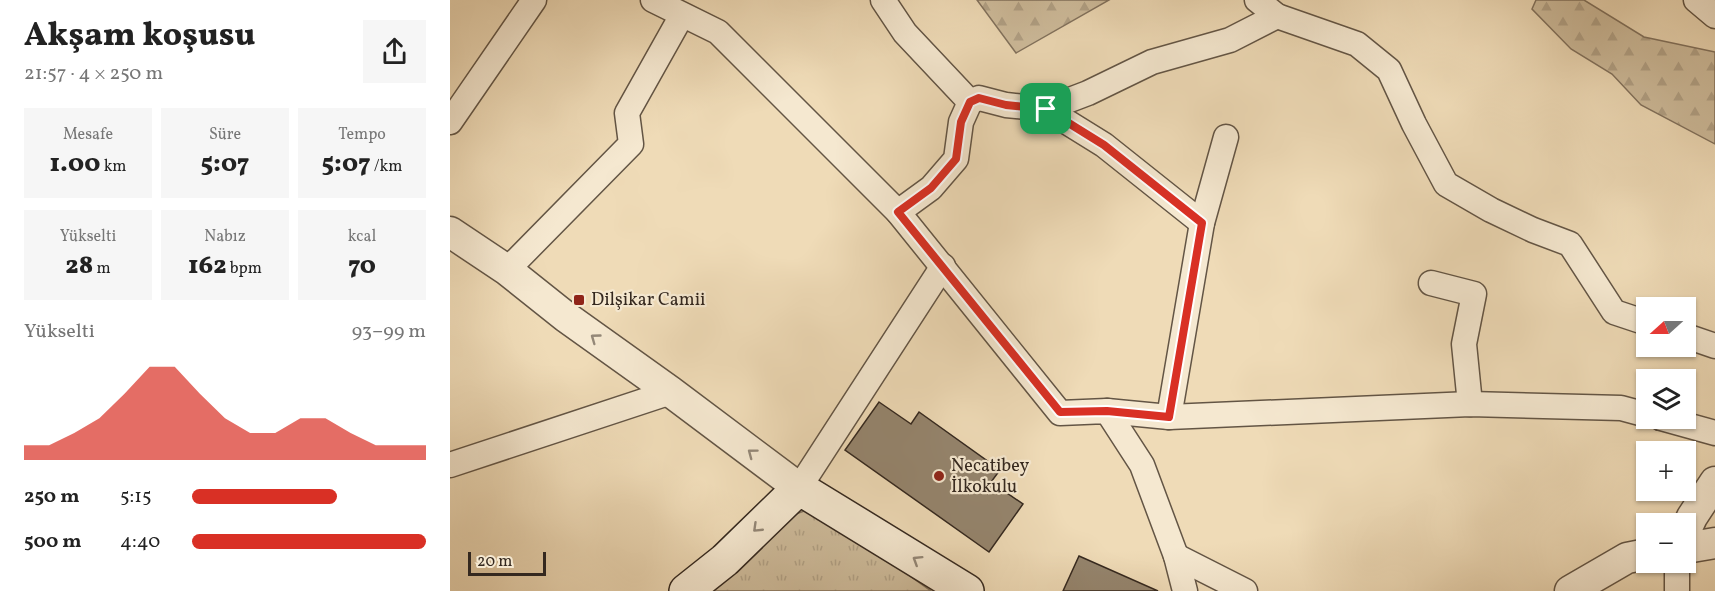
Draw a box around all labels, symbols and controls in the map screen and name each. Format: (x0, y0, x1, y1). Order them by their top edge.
text: Akşam koşusu (24, 14, 255, 60)
button: share (363, 20, 426, 83)
text: 21:57 · 4 × 250 m (24, 60, 163, 88)
pin (1020, 83, 1071, 134)
icon: arrive (1029, 92, 1062, 125)
text: Mesafe (63, 124, 113, 146)
text: Süre (209, 124, 241, 146)
text: Tempo (338, 124, 386, 146)
text: 1.00 (49, 146, 100, 182)
text: 5:07 (201, 146, 249, 182)
text: 5:07 (322, 146, 371, 182)
text: km (100, 156, 127, 178)
text: /km (371, 156, 402, 178)
text: Yükselti (60, 226, 116, 248)
text: Nabız (204, 226, 246, 248)
text: kcal (348, 226, 376, 248)
text: 28 (65, 248, 93, 284)
text: 162 (188, 248, 227, 284)
text: 70 (348, 248, 376, 284)
text: m (93, 258, 111, 280)
text: bpm (227, 258, 262, 280)
place label: Dilşikar Camii (591, 288, 705, 313)
marker: Dilşikar Camii (572, 293, 586, 307)
north arrow (1636, 297, 1696, 357)
map controls (1636, 297, 1696, 573)
text: Yükselti (24, 318, 95, 346)
text: 93–99 m (352, 318, 426, 346)
one-way arrow (590, 334, 601, 345)
button: layers (1636, 369, 1696, 429)
button: + (1636, 441, 1696, 501)
one-way arrow (748, 449, 759, 460)
place label: Necatibey İlkokulu (951, 454, 1030, 500)
marker: Necatibey İlkokulu (932, 469, 946, 483)
text: 250 m (24, 483, 80, 511)
text: 5:15 (120, 483, 152, 511)
button: − (1636, 513, 1696, 573)
one-way arrow (754, 521, 765, 532)
text: 500 m (24, 528, 82, 556)
text: 4:40 (120, 528, 160, 556)
scale bar (468, 549, 546, 576)
text: 20 m (477, 551, 512, 573)
one-way arrow (913, 556, 923, 568)

